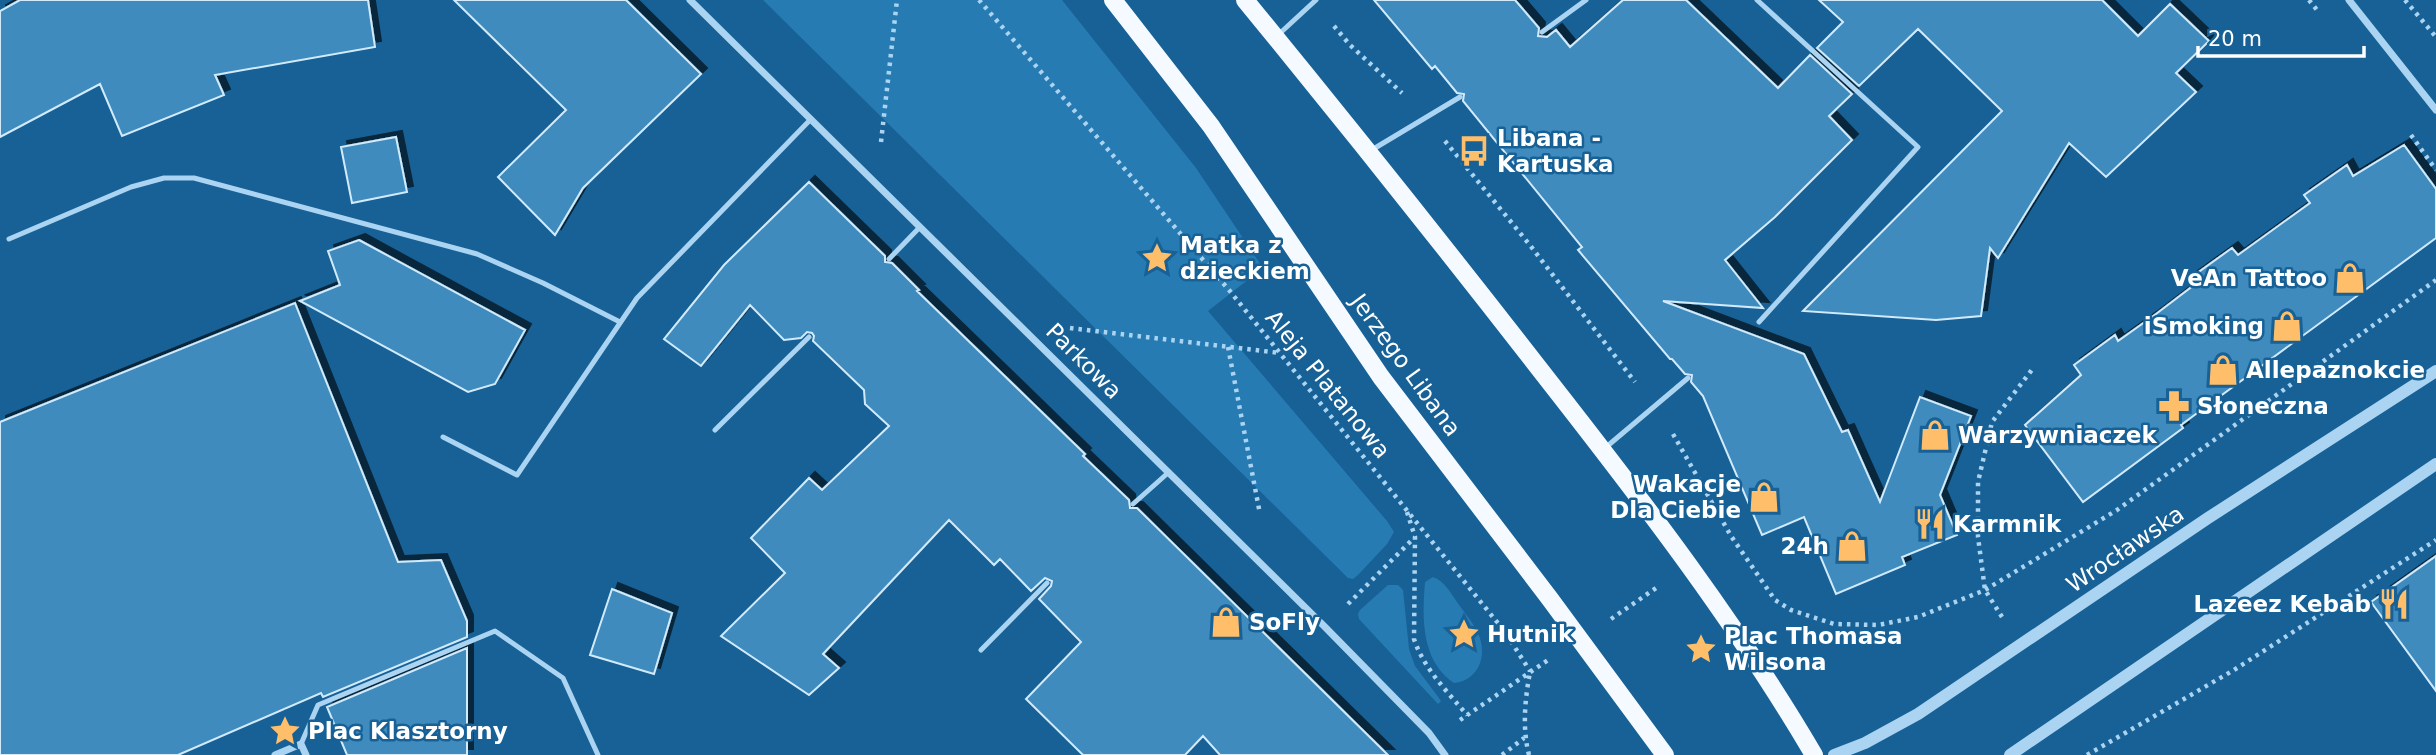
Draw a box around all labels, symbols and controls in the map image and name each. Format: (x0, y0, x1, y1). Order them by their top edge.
scale bar (2198, 14, 2364, 58)
text: 20 m (2208, 27, 2262, 51)
place label: Libana - Kartuska (1497, 125, 1614, 177)
bus stop icon: Libana - Kartuska (1457, 134, 1491, 168)
place label: Matka z dzieckiem (1180, 232, 1310, 284)
place icon: Matka z dzieckiem (1140, 241, 1174, 275)
shop icon: VeAn Tattoo (2333, 261, 2367, 295)
place label: VeAn Tattoo (2171, 265, 2327, 291)
street label: Jerzego Libana (1345, 287, 1466, 441)
street label: Aleja Platanowa (1260, 305, 1396, 463)
shop icon: iSmoking (2270, 309, 2304, 343)
place label: iSmoking (2144, 313, 2264, 339)
street label: Parkowa (1041, 318, 1127, 404)
shop icon: Allepaznokcie (2206, 353, 2240, 387)
place label: Allepaznokcie (2246, 357, 2425, 383)
pharmacy icon: Słoneczna (2157, 389, 2191, 423)
place label: Słoneczna (2197, 393, 2329, 419)
shop icon: Warzywniaczek (1918, 418, 1952, 452)
place label: Warzywniaczek (1958, 422, 2157, 448)
place label: Wakacje Dla Ciebie (1610, 471, 1741, 523)
shop icon: Wakacje Dla Ciebie (1747, 480, 1781, 514)
street label: Wrocławska (2061, 500, 2189, 598)
restaurant icon: Karmnik (1913, 507, 1947, 541)
place label: Karmnik (1953, 511, 2062, 537)
shop icon: 24h (1835, 529, 1869, 563)
place label: 24h (1781, 533, 1829, 559)
restaurant icon: Lazeez Kebab (2377, 587, 2411, 621)
place label: Lazeez Kebab (2193, 591, 2371, 617)
shop icon: SoFly (1209, 605, 1243, 639)
place label: SoFly (1249, 609, 1320, 635)
place icon: Hutnik (1447, 617, 1481, 651)
place label: Hutnik (1487, 621, 1574, 647)
place label: Plac Thomasa Wilsona (1724, 623, 1902, 675)
place icon: Plac Thomasa Wilsona (1684, 632, 1718, 666)
place icon: Plac Klasztorny (268, 714, 302, 748)
place label: Plac Klasztorny (308, 718, 508, 744)

